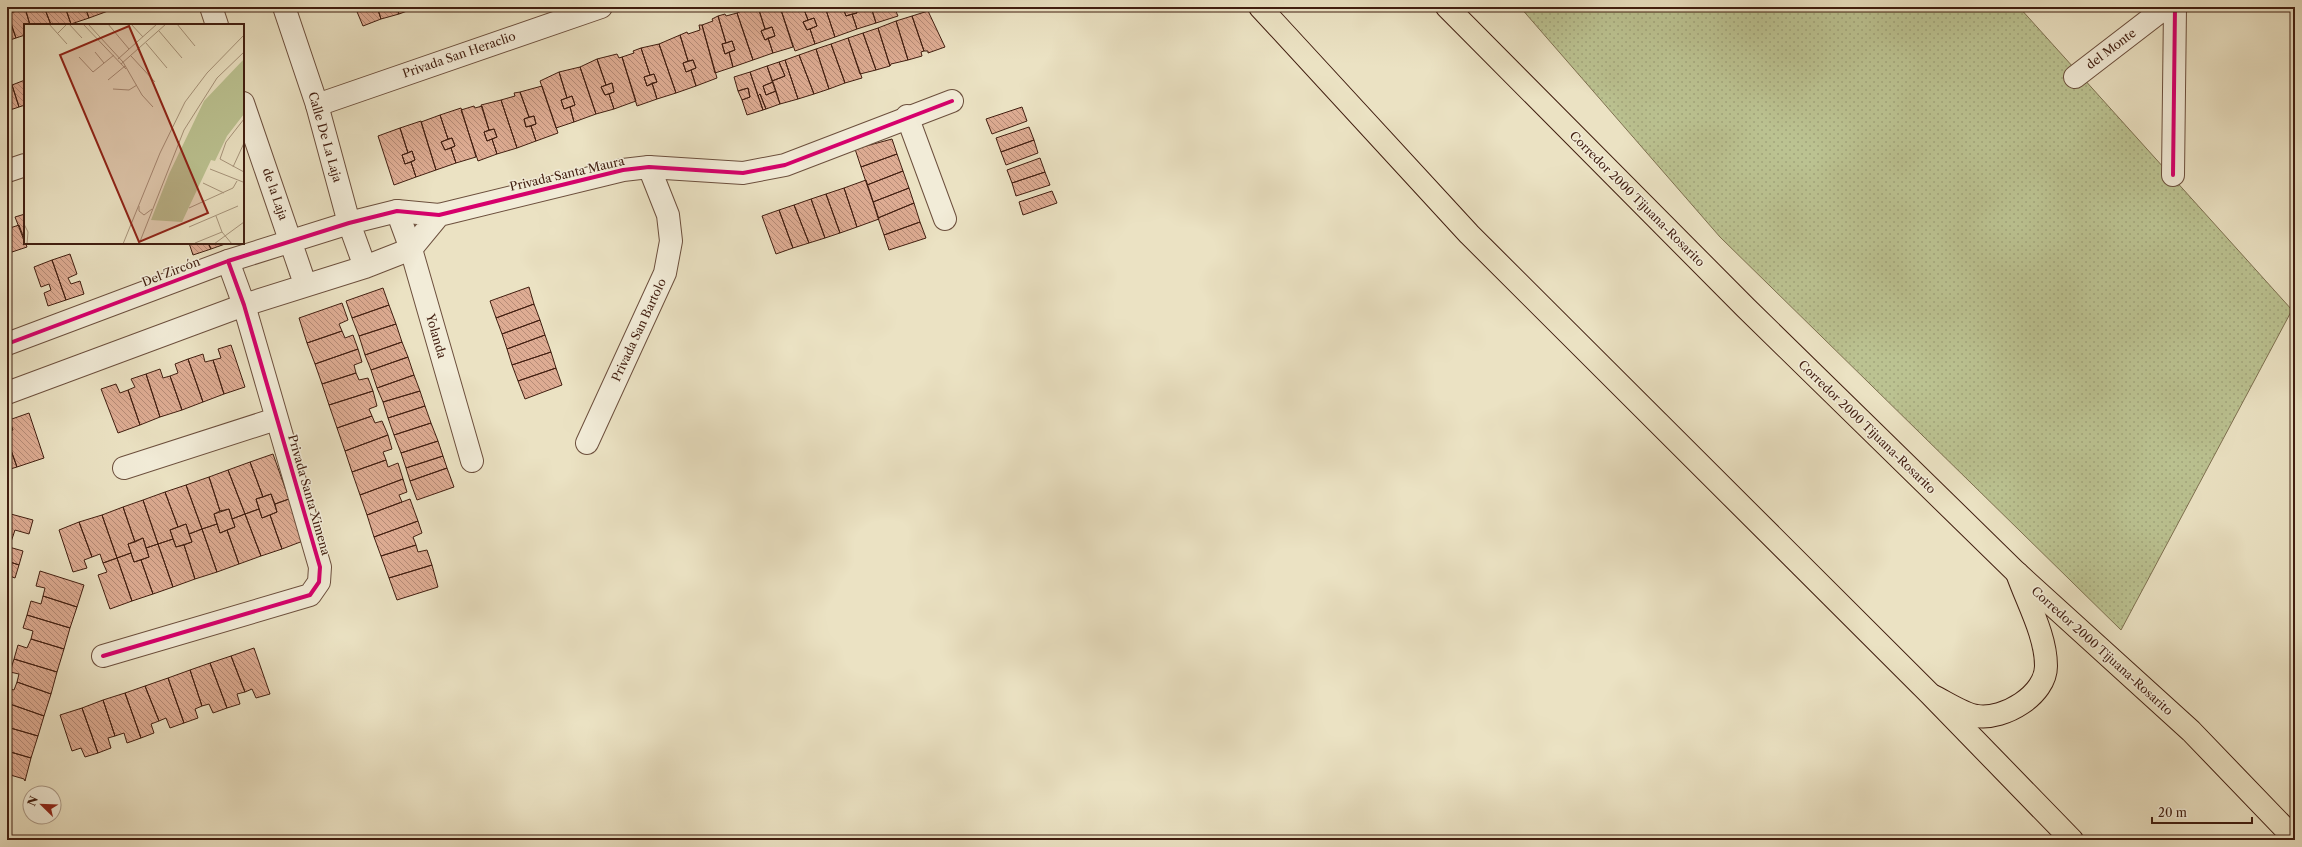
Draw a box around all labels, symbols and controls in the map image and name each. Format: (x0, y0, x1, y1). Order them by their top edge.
inset map (24, 24, 244, 244)
street label: del Monte (2083, 25, 2139, 72)
street label: Privada San Heraclio (400, 28, 517, 81)
street label: Calle De La Laja (305, 90, 346, 184)
street label: Corredor 2000 Tijuana-Rosarito (1567, 128, 1708, 269)
street label: Privada Santa Maura (508, 153, 626, 194)
street label: de la Laja (260, 166, 292, 222)
street label: Del Zircón (140, 253, 202, 289)
street label: Privada San Bartolo (608, 276, 669, 384)
street label: Yolanda (423, 311, 450, 360)
street label: Corredor 2000 Tijuana-Rosarito (1795, 357, 1939, 496)
street label: Privada Santa Ximena (285, 433, 334, 558)
street label: Corredor 2000 Tijuana-Rosarito (2028, 583, 2176, 718)
north arrow (22, 785, 62, 825)
text: N (24, 794, 41, 808)
scale bar (2152, 799, 2252, 825)
text: 20 m (2158, 805, 2187, 820)

